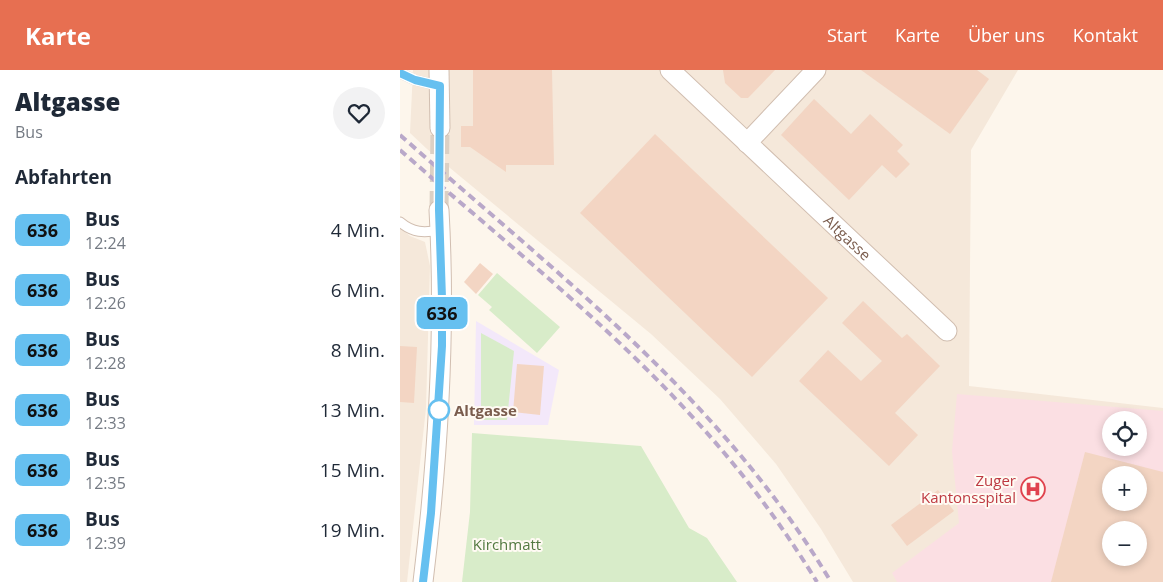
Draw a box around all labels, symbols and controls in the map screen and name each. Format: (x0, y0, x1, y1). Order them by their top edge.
text: Karte (25, 19, 91, 52)
text: Start (827, 23, 867, 47)
text: Karte (895, 23, 940, 47)
text: Über uns (968, 23, 1045, 47)
text: Kontakt (1073, 23, 1138, 47)
text: Altgasse (15, 85, 120, 118)
button: heart (333, 87, 385, 139)
text: Bus (15, 121, 43, 143)
text: Abfahrten (15, 164, 112, 190)
text: Bus (85, 206, 120, 232)
street label: Altgasse (820, 210, 876, 264)
text: 4 Min. (331, 217, 385, 243)
text: 636 (27, 218, 58, 242)
text: 12:24 (85, 232, 126, 254)
text: Bus (85, 266, 120, 292)
text: 6 Min. (331, 277, 385, 303)
text: 636 (27, 278, 58, 302)
text: 12:26 (85, 292, 126, 314)
line badge: 636 (413, 297, 471, 329)
text: 636 (427, 301, 457, 325)
text: Bus (85, 326, 120, 352)
text: 8 Min. (331, 337, 385, 363)
text: 636 (27, 338, 58, 362)
text: 12:28 (85, 352, 126, 374)
text: Bus (85, 386, 120, 412)
text: 13 Min. (320, 397, 385, 423)
text: 636 (27, 398, 58, 422)
marker: Altgasse (428, 399, 450, 421)
place label: Altgasse (454, 400, 517, 420)
map controls (1102, 411, 1147, 566)
button: locate (1102, 411, 1147, 456)
text: 12:33 (85, 412, 126, 434)
text: Bus (85, 446, 120, 472)
text: 15 Min. (320, 457, 385, 483)
text: 636 (27, 458, 58, 482)
button: + (1102, 466, 1147, 511)
place label: Zuger Kantonsspital (921, 470, 1016, 507)
text: 12:35 (85, 472, 126, 494)
hospital icon: Zuger Kantonsspital (1020, 476, 1046, 502)
text: Bus (85, 506, 120, 532)
text: 19 Min. (320, 517, 385, 543)
text: 636 (27, 518, 58, 542)
button: − (1102, 521, 1147, 566)
text: 12:39 (85, 532, 126, 554)
park label: Kirchmatt (473, 534, 541, 554)

